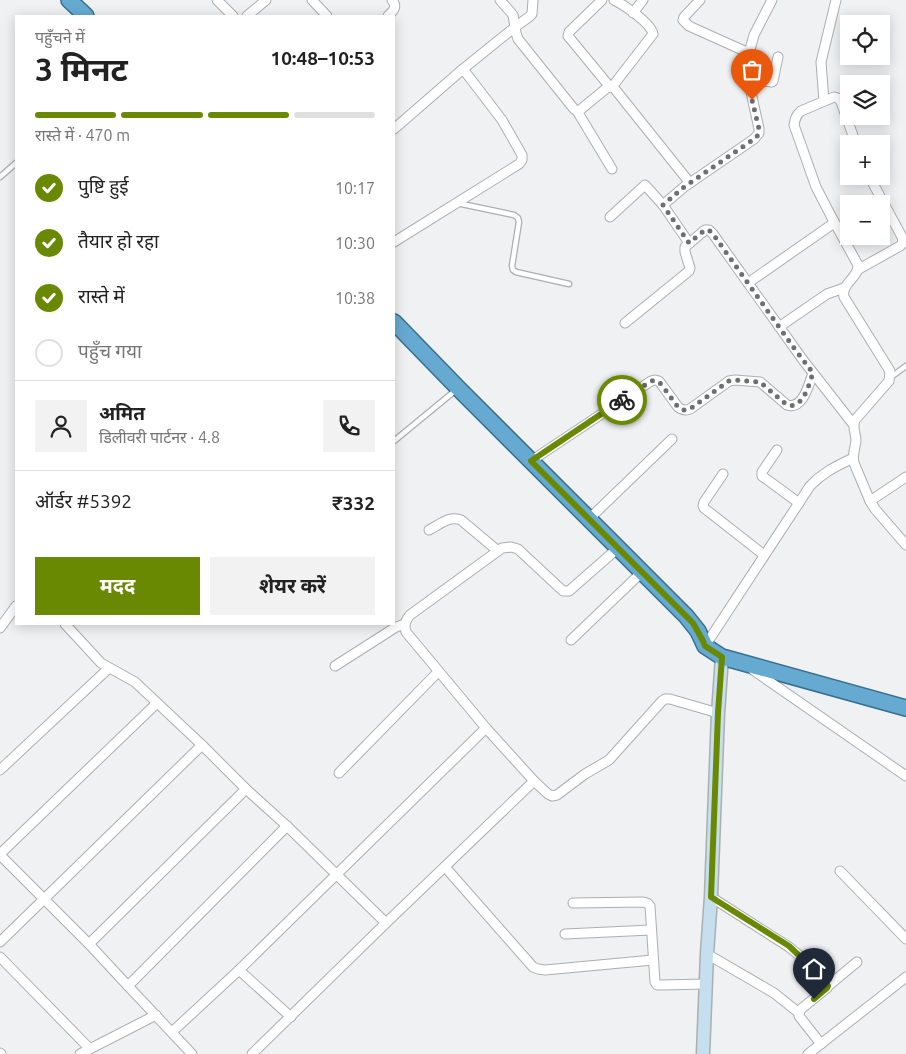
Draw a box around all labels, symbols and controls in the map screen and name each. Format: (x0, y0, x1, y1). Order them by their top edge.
map controls (840, 15, 890, 245)
button: locate (840, 15, 890, 65)
text: पहुँचने में (35, 28, 85, 46)
text: 10:48–10:53 (270, 47, 375, 69)
pin (731, 49, 773, 100)
text: 3 मिनट (35, 51, 128, 87)
icon: bag (738, 56, 766, 84)
button: layers (840, 75, 890, 125)
text: रास्ते में · 470 m (35, 126, 130, 144)
button: + (840, 135, 890, 185)
icon: check (35, 174, 63, 202)
text: पुष्टि हुई (78, 175, 129, 197)
text: 10:17 (335, 179, 375, 197)
button: − (840, 195, 890, 245)
icon: check (35, 229, 63, 257)
text: तैयार हो रहा (78, 230, 159, 252)
text: 10:30 (335, 234, 375, 252)
icon: check (35, 284, 63, 312)
text: रास्ते में (78, 285, 125, 307)
text: 10:38 (335, 289, 375, 307)
text: पहुँच गया (78, 340, 142, 362)
courier (597, 375, 647, 425)
icon: bike (608, 386, 636, 414)
button: person (35, 400, 87, 452)
button: phone (323, 400, 375, 452)
text: अमित (99, 402, 145, 424)
text: डिलीवरी पार्टनर · 4.8 (99, 428, 220, 446)
text: ऑर्डर #5392 (35, 490, 132, 512)
text: ₹332 (332, 492, 375, 514)
button: मदद (35, 557, 200, 615)
button: शेयर करें (210, 557, 375, 615)
pin (793, 948, 835, 999)
icon: home (800, 955, 828, 983)

